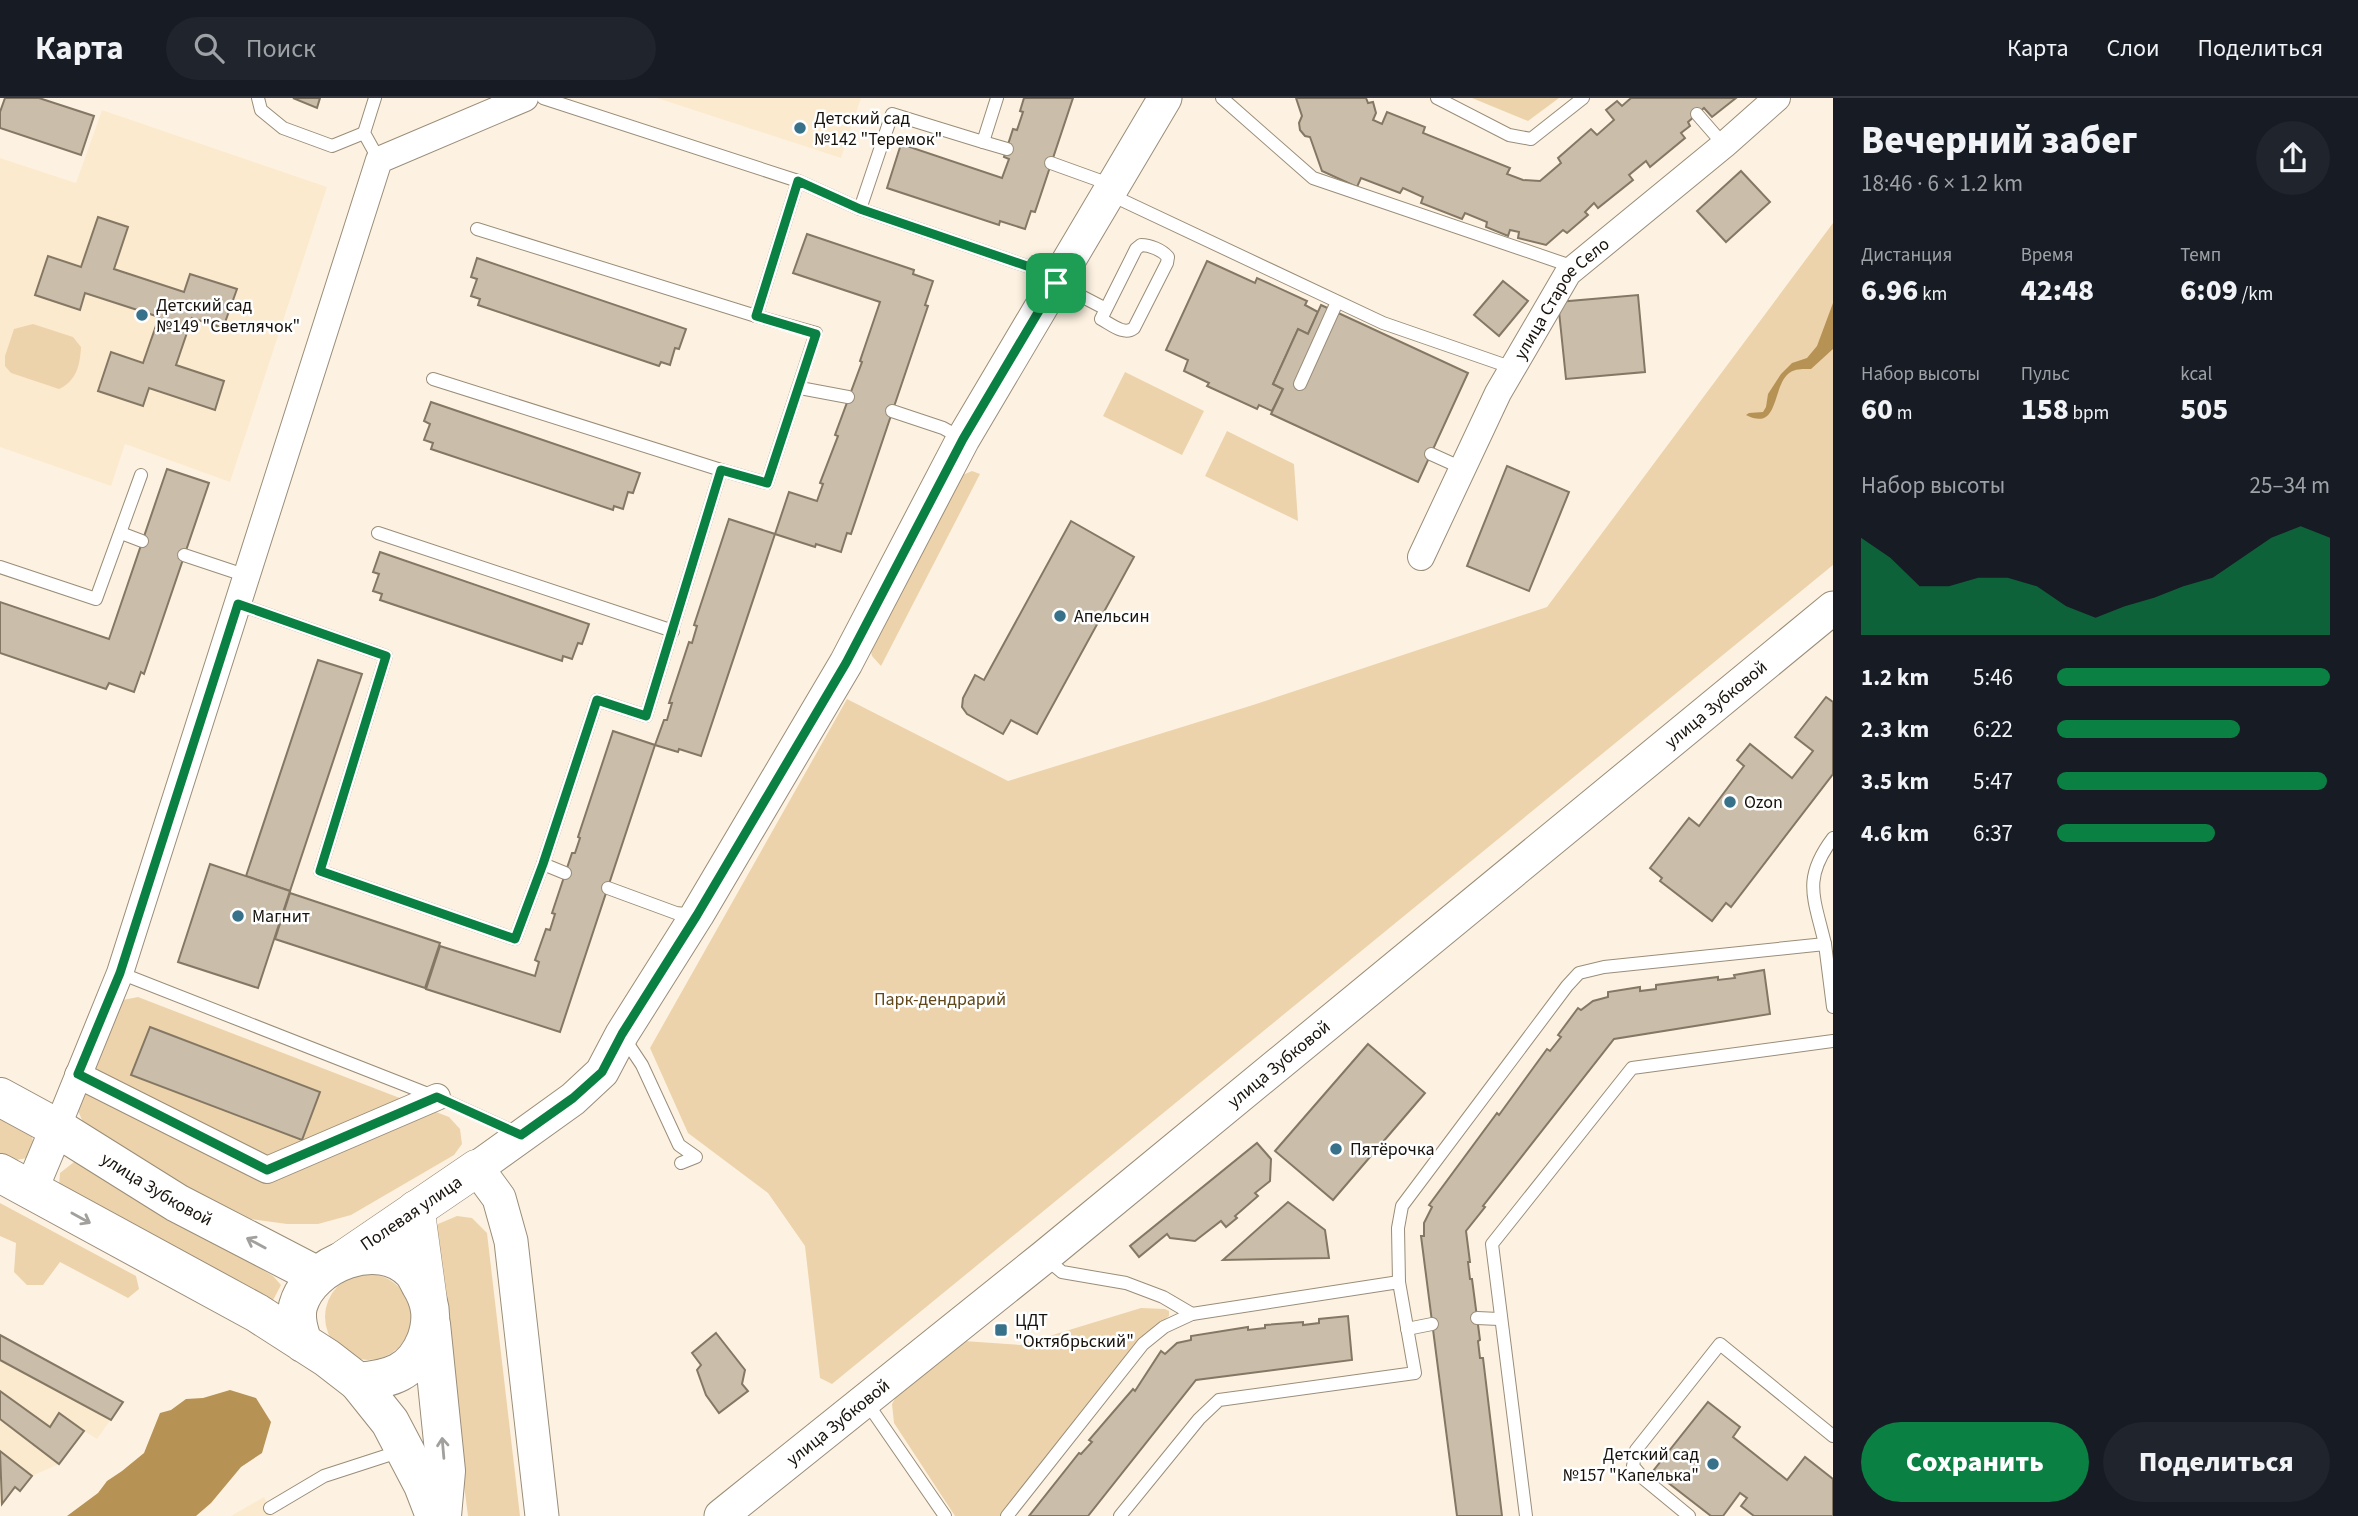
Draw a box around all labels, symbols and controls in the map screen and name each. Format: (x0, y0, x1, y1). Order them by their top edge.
search box (166, 17, 656, 80)
text: Карта (35, 25, 124, 72)
icon: search (190, 29, 228, 67)
text: Поиск (246, 30, 316, 67)
text: Карта (2007, 31, 2069, 66)
text: Слои (2107, 31, 2160, 66)
text: Поделиться (2198, 31, 2323, 66)
place label: Детский сад №142 "Теремок" (814, 106, 942, 152)
text: Вечерний забег (1861, 114, 2138, 168)
marker: Детский сад №142 "Теремок" (792, 120, 808, 136)
button: share (2256, 121, 2330, 195)
text: 18:46 · 6 × 1.2 km (1861, 167, 2023, 200)
street label: улица Старое Село (1508, 232, 1615, 364)
text: Дистанция (1861, 242, 1952, 269)
text: Время (2021, 242, 2074, 269)
text: Темп (2180, 242, 2221, 269)
pin (1026, 253, 1086, 313)
icon: arrive (1037, 264, 1075, 302)
text: 6.96 (1861, 269, 1918, 312)
text: 42:48 (2021, 269, 2094, 312)
text: 6:09 (2180, 269, 2238, 312)
text: km (1918, 281, 1947, 308)
text: /km (2238, 281, 2273, 308)
place label: Детский сад №149 "Светлячок" (156, 293, 300, 339)
marker: Детский сад №149 "Светлячок" (134, 307, 150, 323)
text: Набор высоты (1861, 361, 1980, 388)
text: Пульс (2021, 361, 2070, 388)
text: kcal (2180, 361, 2212, 388)
text: 60 (1861, 388, 1893, 431)
text: 158 (2021, 388, 2069, 431)
text: 505 (2180, 388, 2228, 431)
text: m (1893, 400, 1913, 427)
text: bpm (2069, 400, 2109, 427)
text: Набор высоты (1861, 469, 2005, 502)
text: 25–34 m (2250, 469, 2330, 502)
place label: Апельсин (1074, 604, 1150, 629)
marker: Апельсин (1052, 608, 1068, 624)
street label: улица Зубковой (1659, 655, 1773, 754)
text: 1.2 km (1861, 661, 1929, 694)
text: 5:46 (1973, 661, 2013, 694)
text: 2.3 km (1861, 713, 1929, 746)
text: 6:22 (1973, 713, 2013, 746)
text: 3.5 km (1861, 765, 1929, 798)
text: 5:47 (1973, 765, 2013, 798)
place label: Ozon (1744, 790, 1783, 815)
marker: Ozon (1722, 794, 1738, 810)
text: 4.6 km (1861, 817, 1929, 850)
text: 6:37 (1973, 817, 2013, 850)
place label: Магнит (252, 904, 310, 929)
marker: Магнит (230, 908, 246, 924)
park label: Парк-дендрарий (874, 987, 1006, 1012)
street label: улица Зубковой (1222, 1014, 1335, 1114)
place label: Пятёрочка (1350, 1137, 1435, 1162)
marker: Пятёрочка (1328, 1141, 1344, 1157)
street label: улица Зубковой (96, 1146, 217, 1232)
street label: Полевая улица (355, 1169, 467, 1257)
one-way arrow (71, 1211, 91, 1225)
one-way arrow (246, 1236, 267, 1250)
place label: ЦДТ "Октябрьский" (1015, 1308, 1134, 1354)
marker: ЦДТ "Октябрьский" (993, 1322, 1009, 1338)
street label: улица Зубковой (781, 1373, 895, 1471)
button: Сохранить (1861, 1422, 2089, 1502)
button: Поделиться (2103, 1422, 2330, 1502)
one-way arrow (436, 1437, 449, 1460)
place label: Детский сад №157 "Капелька" (1563, 1442, 1699, 1488)
marker: Детский сад №157 "Капелька" (1705, 1456, 1721, 1472)

